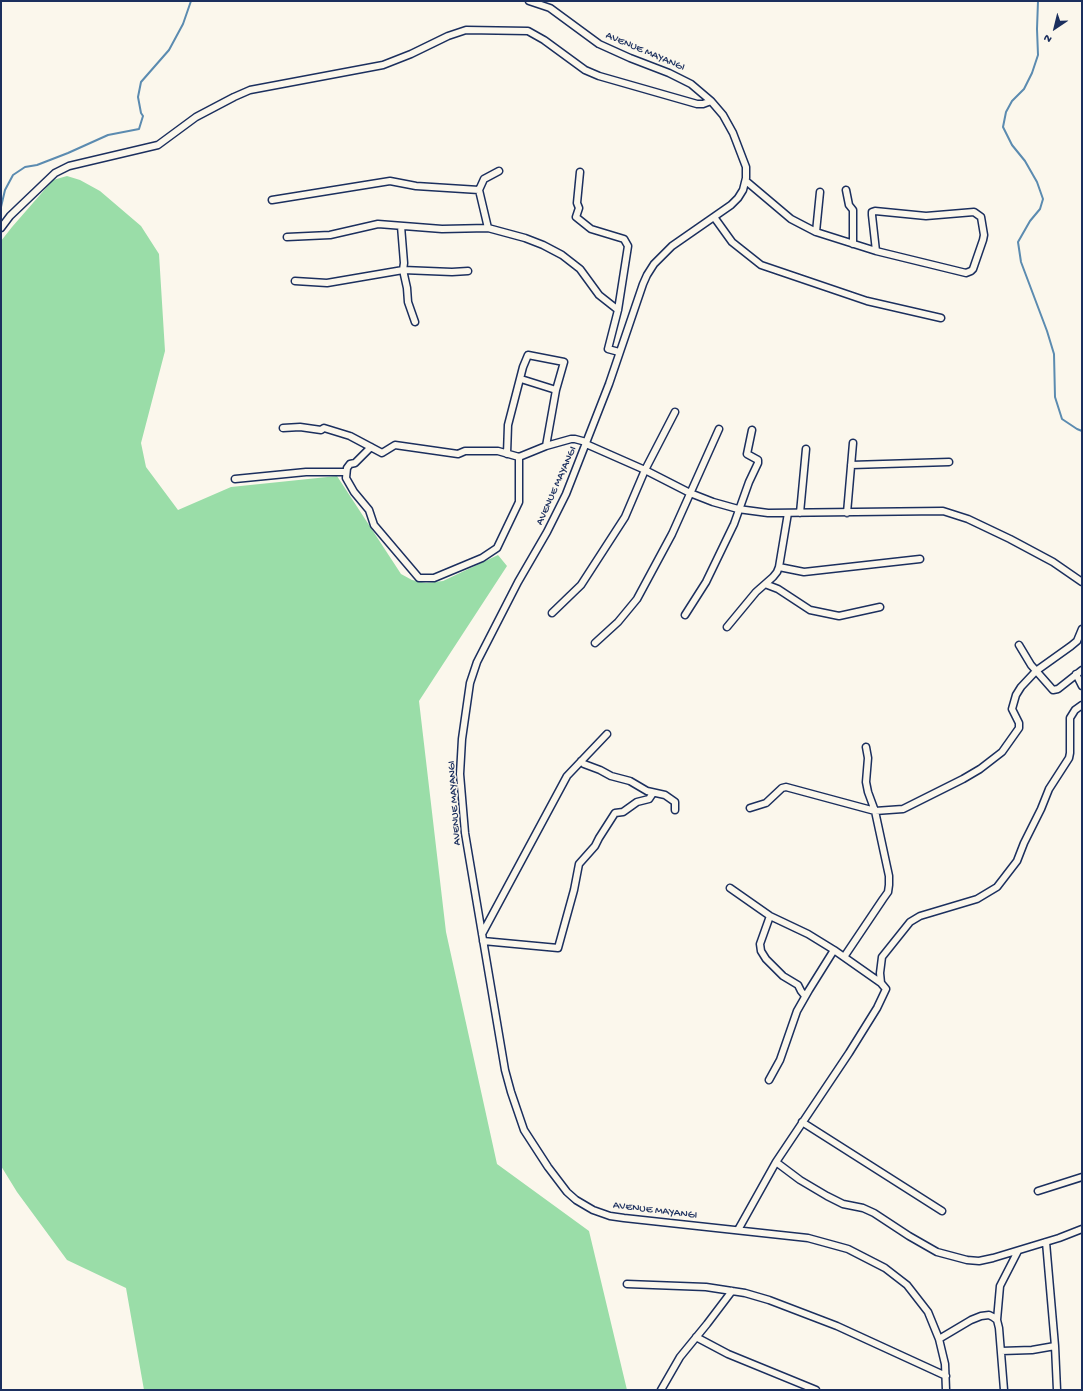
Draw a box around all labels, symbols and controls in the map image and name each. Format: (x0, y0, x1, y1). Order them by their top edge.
north arrow (1035, 8, 1075, 48)
street label: AVENUE MAYANGI (603, 29, 687, 75)
text: N (1042, 31, 1055, 45)
street label: AVENUE MAYANGI (534, 445, 580, 527)
street label: AVENUE MAYANGI (445, 760, 465, 846)
street label: AVENUE MAYANGI (612, 1199, 698, 1223)

